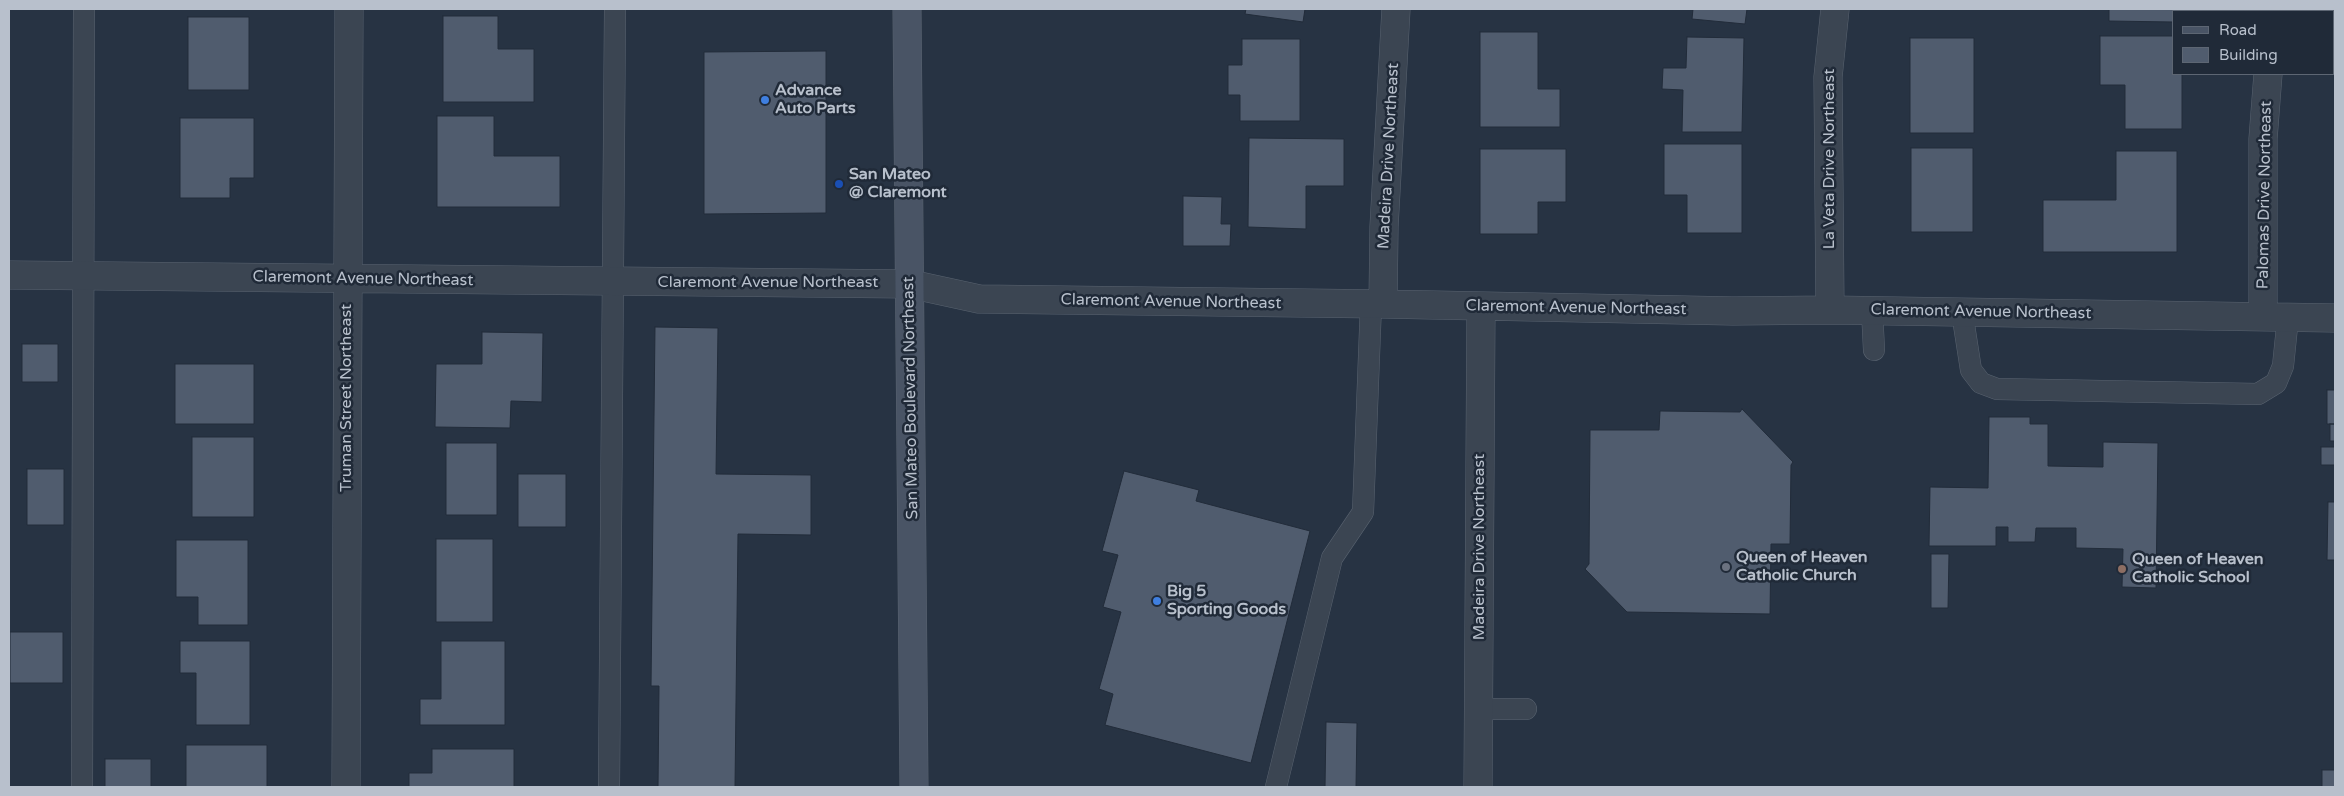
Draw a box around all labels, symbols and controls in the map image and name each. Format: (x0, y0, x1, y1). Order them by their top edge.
legend (2172, 10, 2334, 75)
text: Road (2219, 21, 2257, 39)
text: Building (2219, 46, 2278, 64)
street label: Madeira Drive Northeast (1375, 62, 1403, 250)
street label: La Veta Drive Northeast (1820, 69, 1840, 249)
place label: Advance Auto Parts (775, 81, 856, 119)
marker: Advance Auto Parts (759, 94, 771, 106)
street label: Palomas Drive Northeast (2254, 101, 2276, 289)
place label: San Mateo @ Claremont (849, 165, 947, 203)
marker: San Mateo @ Claremont (833, 178, 845, 190)
street label: Claremont Avenue Northeast (252, 267, 474, 291)
street label: Claremont Avenue Northeast (658, 273, 878, 293)
street label: San Mateo Boulevard Northeast (899, 276, 923, 520)
street label: Claremont Avenue Northeast (1060, 290, 1282, 314)
street label: Claremont Avenue Northeast (1465, 296, 1687, 320)
street label: Claremont Avenue Northeast (1870, 300, 2092, 324)
street label: Truman Street Northeast (337, 304, 357, 492)
street label: Madeira Drive Northeast (1470, 454, 1490, 640)
place label: Queen of Heaven Catholic Church (1736, 548, 1867, 586)
place label: Queen of Heaven Catholic School (2132, 550, 2263, 588)
marker: Queen of Heaven Catholic Church (1720, 561, 1732, 573)
marker: Queen of Heaven Catholic School (2116, 563, 2128, 575)
place label: Big 5 Sporting Goods (1167, 582, 1286, 620)
marker: Big 5 Sporting Goods (1151, 595, 1163, 607)

